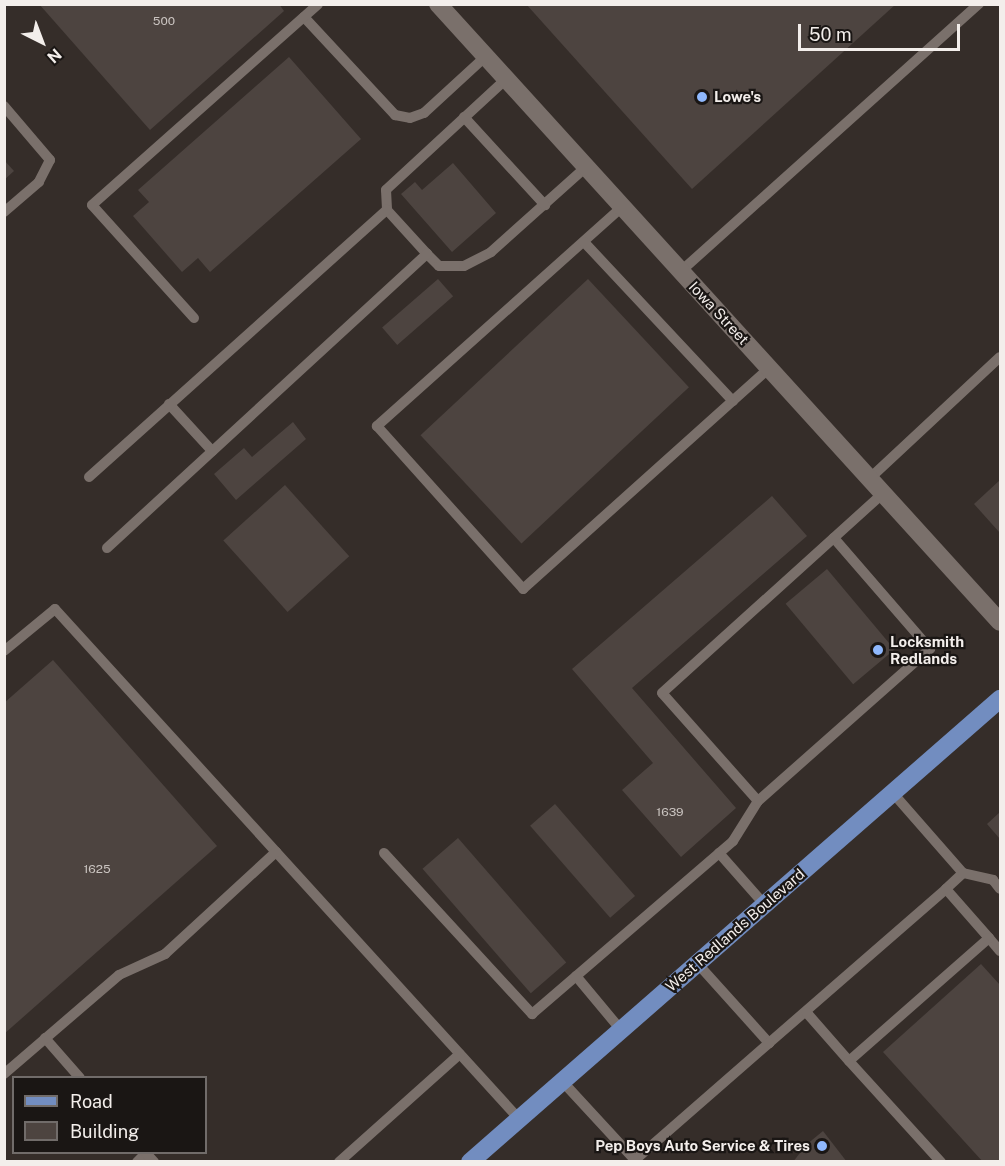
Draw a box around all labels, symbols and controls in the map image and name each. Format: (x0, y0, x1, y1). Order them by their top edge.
north arrow (12, 12, 72, 72)
scale bar (801, 12, 963, 50)
house number: 500 (153, 15, 175, 29)
text: 50 m (809, 24, 852, 45)
text: N (43, 44, 65, 67)
place label: Lowe's (714, 88, 761, 106)
marker: Lowe's (695, 90, 709, 104)
street label: Iowa Street (685, 278, 753, 348)
place label: Locksmith Redlands (890, 632, 964, 667)
marker: Locksmith Redlands (871, 643, 885, 657)
house number: 1639 (656, 806, 684, 820)
house number: 1625 (83, 863, 111, 877)
street label: West Redlands Boulevard (662, 865, 808, 995)
legend (12, 1076, 207, 1154)
text: Road (70, 1091, 113, 1112)
text: Building (70, 1121, 139, 1142)
place label: Pep Boys Auto Service & Tires (595, 1137, 810, 1155)
marker: Pep Boys Auto Service & Tires (815, 1139, 829, 1153)

